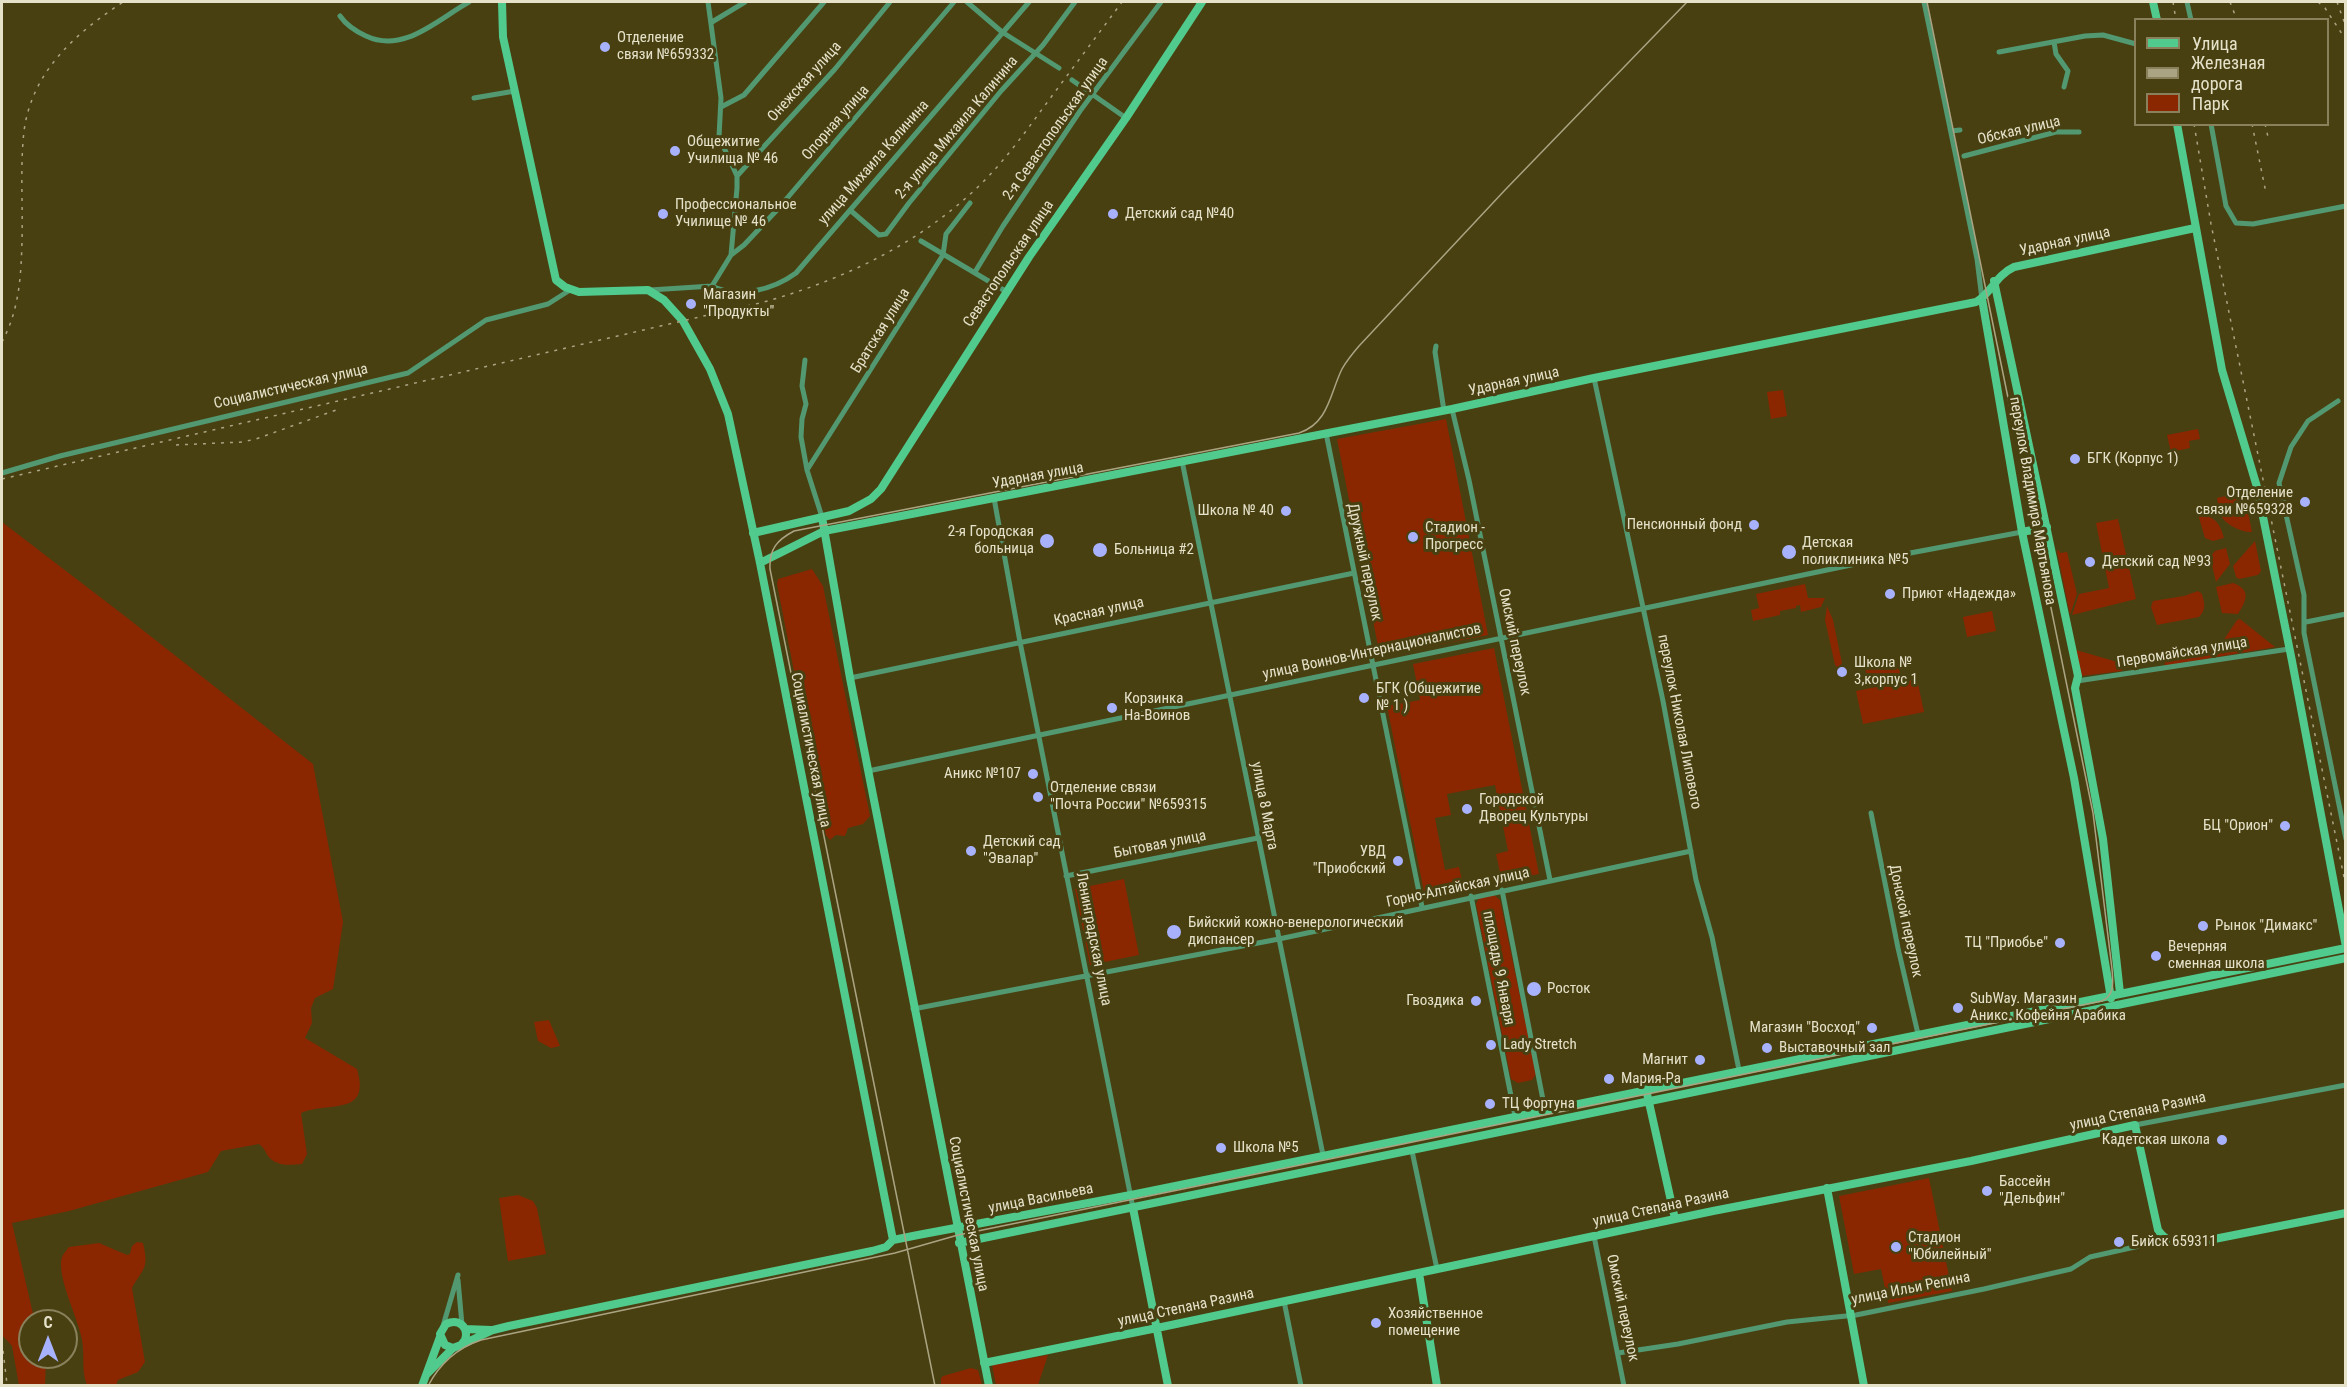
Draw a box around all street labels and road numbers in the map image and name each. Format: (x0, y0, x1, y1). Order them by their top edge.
street label: Онежская улица (764, 38, 846, 126)
street label: 2-я улица Михаила Калинина (892, 53, 1022, 203)
street label: 2-я Севастопольская улица (1000, 54, 1112, 204)
street label: Опорная улица (799, 82, 873, 164)
street label: улица Михаила Калинина (815, 97, 933, 229)
street label: Обская улица (1976, 113, 2062, 149)
street label: Севастопольская улица (960, 197, 1058, 331)
street label: Ударная улица (2018, 224, 2112, 260)
street label: Братская улица (848, 285, 914, 377)
street label: Социалистическая улица (212, 361, 370, 413)
street label: Ударная улица (1467, 364, 1561, 400)
street label: переулок Владимира Мартьянова (2005, 396, 2059, 606)
street label: Ударная улица (991, 459, 1085, 493)
street label: Дружный переулок (1343, 502, 1385, 622)
street label: Омский переулок (1494, 587, 1534, 697)
street label: Красная улица (1052, 594, 1146, 630)
street label: улица Воинов-Интернационалистов (1261, 620, 1483, 684)
street label: переулок Николая Липового (1653, 633, 1705, 811)
street label: Первомайская улица (2116, 634, 2248, 672)
street label: Социалистическая улица (786, 671, 834, 829)
street label: улица 8 Марта (1247, 760, 1281, 852)
street label: Бытовая улица (1112, 827, 1208, 863)
street label: Донской переулок (1884, 863, 1926, 979)
street label: Горно-Алтайская улица (1385, 864, 1531, 912)
street label: Ленинградская улица (1071, 871, 1115, 1007)
street label: площадь 9 Января (1478, 909, 1518, 1027)
street label: улица Степана Разина (2068, 1089, 2208, 1135)
street label: Социалистическая улица (944, 1135, 992, 1293)
street label: улица Васильева (987, 1180, 1095, 1218)
street label: улица Степана Разина (1591, 1185, 1731, 1231)
street label: Омский переулок (1602, 1253, 1642, 1363)
street label: улица Ильи Репина (1850, 1269, 1972, 1309)
street label: улица Степана Разина (1116, 1285, 1256, 1331)

